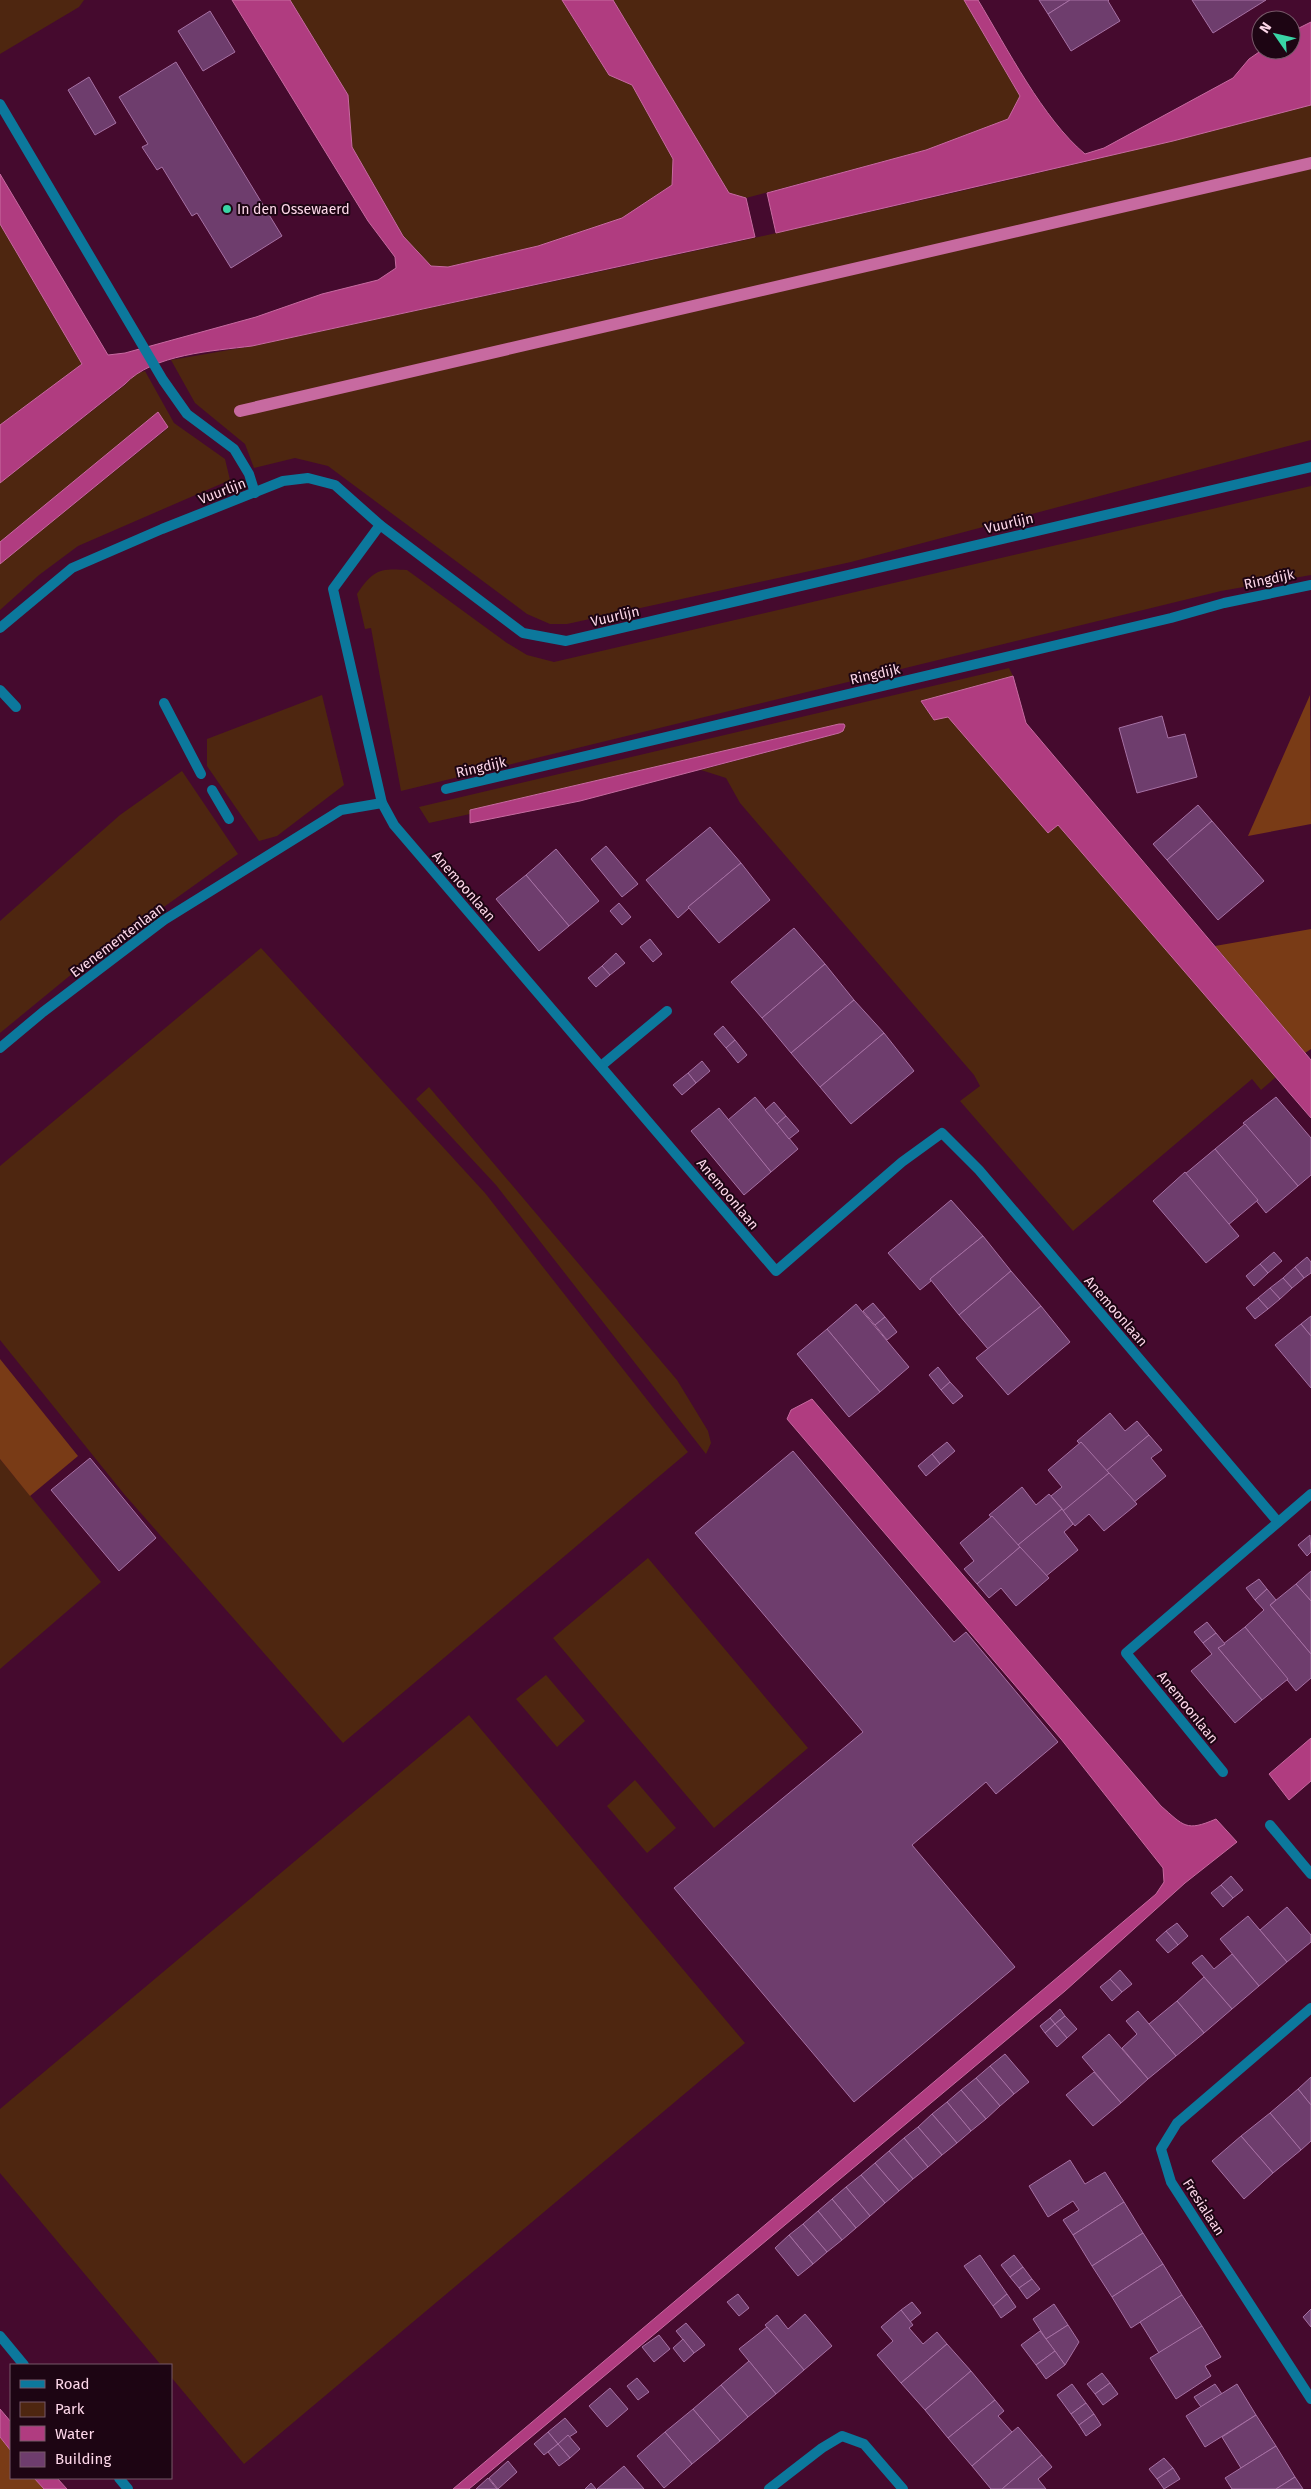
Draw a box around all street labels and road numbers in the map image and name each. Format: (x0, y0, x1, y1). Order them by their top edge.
street label: Vuurlijn (196, 475, 248, 508)
street label: Vuurlijn (983, 510, 1035, 537)
street label: Ringdijk (1242, 566, 1297, 593)
street label: Vuurlijn (589, 603, 641, 630)
street label: Ringdijk (848, 660, 903, 689)
street label: Ringdijk (454, 753, 509, 782)
street label: Anemoonlaan (428, 848, 499, 925)
street label: Evenementenlaan (67, 899, 168, 981)
street label: Anemoonlaan (693, 1155, 762, 1233)
street label: Anemoonlaan (1080, 1273, 1151, 1350)
street label: Anemoonlaan (1153, 1668, 1222, 1747)
street label: Fresialaan (1179, 2176, 1228, 2239)

